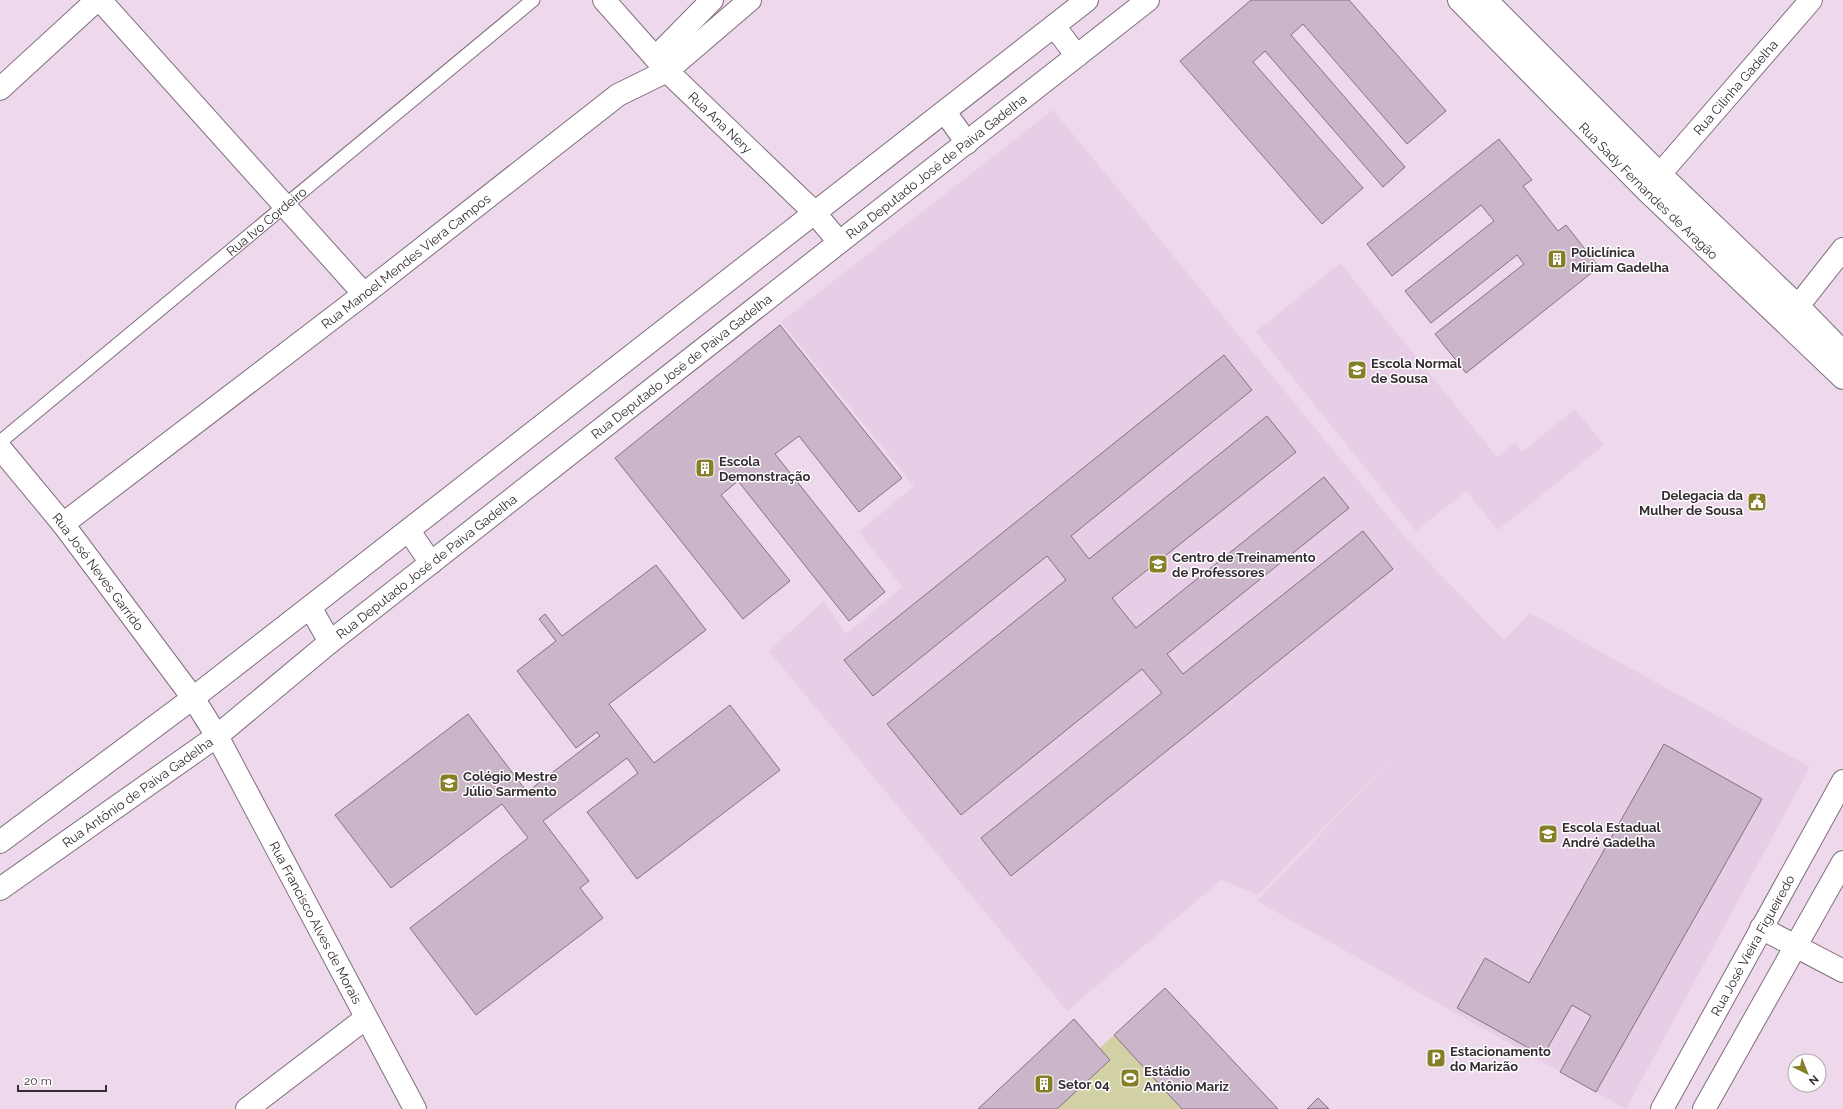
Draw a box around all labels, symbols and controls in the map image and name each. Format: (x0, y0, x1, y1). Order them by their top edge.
street label: Rua Cilinha Gadelha (1690, 37, 1781, 138)
street label: Rua Ana Nery (686, 88, 755, 156)
street label: Rua Deputado José de Paiva Gadelha (843, 91, 1029, 242)
street label: Rua Sady Fernandes de Aragão (1576, 119, 1721, 262)
street label: Rua Ivo Cordeiro (223, 184, 310, 259)
street label: Rua Manoel Mendes Viera Campos (318, 190, 493, 331)
place label: Policlínica Miriam Gadelha (1571, 245, 1670, 275)
building icon: Policlínica Miriam Gadelha (1546, 248, 1568, 270)
street label: Rua Deputado José de Paiva Gadelha (588, 291, 774, 442)
place label: Escola Normal de Sousa (1371, 356, 1462, 386)
school or university icon: Escola Normal de Sousa (1346, 359, 1368, 381)
place label: Escola Demonstração (719, 454, 811, 484)
building icon: Escola Demonstração (694, 457, 716, 479)
place label: Delegacia da Mulher de Sousa (1639, 488, 1744, 518)
street label: Rua Deputado José de Paiva Gadelha (333, 491, 520, 642)
public building icon: Delegacia da Mulher de Sousa (1746, 491, 1768, 513)
street label: Rua José Neves Garrido (49, 510, 147, 633)
place label: Centro de Treinamento de Professores (1172, 550, 1316, 580)
school or university icon: Centro de Treinamento de Professores (1147, 553, 1169, 575)
street label: Rua Antônio de Paiva Gadelha (59, 734, 215, 850)
place label: Colégio Mestre Júlio Sarmento (463, 769, 557, 799)
school or university icon: Colégio Mestre Júlio Sarmento (438, 772, 460, 794)
place label: Escola Estadual André Gadelha (1562, 820, 1662, 850)
school or university icon: Escola Estadual André Gadelha (1537, 823, 1559, 845)
street label: Rua Francisco Alves de Morais (267, 839, 365, 1006)
street label: Rua José Vieira Figueiredo (1707, 872, 1797, 1018)
place label: Estacionamento do Marizão (1450, 1044, 1551, 1074)
parking icon: Estacionamento do Marizão (1425, 1047, 1447, 1069)
north arrow (1787, 1053, 1827, 1093)
place label: Estádio Antônio Mariz (1144, 1064, 1229, 1094)
scale bar (18, 1067, 106, 1093)
sports icon: Estádio Antônio Mariz (1119, 1067, 1141, 1089)
text: N (1806, 1072, 1821, 1088)
building icon: Setor 04 (1033, 1073, 1055, 1095)
text: 20 m (24, 1074, 52, 1088)
place label: Setor 04 (1058, 1077, 1110, 1092)

